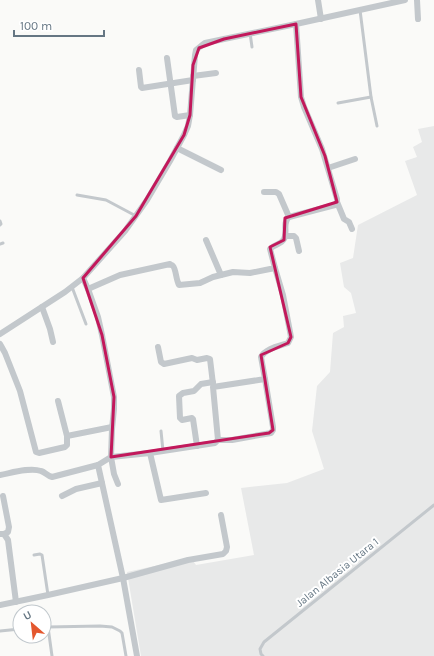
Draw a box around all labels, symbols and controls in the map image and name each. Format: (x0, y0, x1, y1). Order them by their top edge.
scale bar (14, 12, 104, 38)
text: 100 m (20, 19, 52, 33)
street label: Jalan Albasia Utara 1 (293, 535, 381, 610)
north arrow (12, 604, 52, 644)
text: U (21, 608, 34, 623)

